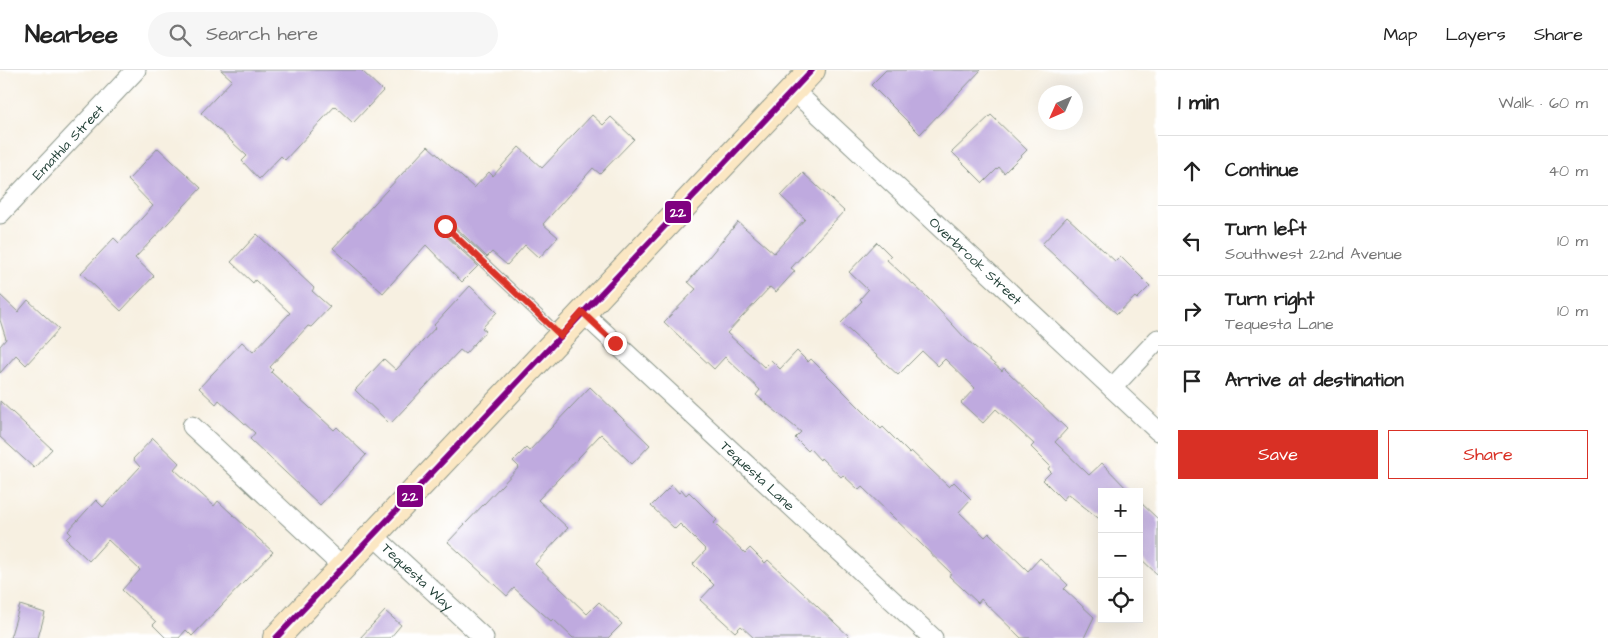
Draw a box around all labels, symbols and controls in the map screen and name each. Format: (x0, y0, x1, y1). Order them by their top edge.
search box (148, 12, 498, 57)
text: Nearbee (25, 18, 118, 52)
icon: search (166, 21, 194, 49)
text: Search here (206, 21, 318, 48)
text: Map (1383, 22, 1417, 47)
text: Layers (1445, 22, 1506, 47)
text: Share (1534, 22, 1583, 47)
north arrow (1038, 85, 1083, 130)
text: 1 min (1178, 88, 1219, 117)
text: Walk · 60 m (1498, 92, 1588, 114)
street label: Emathla Street (28, 100, 110, 185)
icon: ahead (1178, 157, 1206, 185)
text: Continue (1225, 157, 1299, 184)
text: 40 m (1548, 160, 1588, 182)
line badge: 22 (664, 200, 692, 224)
text: 22 (669, 203, 687, 223)
street label: Overbrook Street (924, 213, 1026, 310)
route start (434, 215, 457, 238)
text: Turn left (1225, 216, 1306, 243)
icon: left (1178, 227, 1206, 255)
text: 10 m (1557, 230, 1588, 252)
text: Southwest 22nd Avenue (1225, 243, 1402, 265)
text: Turn right (1225, 286, 1314, 313)
icon: right (1178, 297, 1206, 325)
text: 10 m (1557, 300, 1588, 322)
text: Tequesta Lane (1225, 313, 1334, 335)
route end (604, 332, 627, 355)
icon: arrive (1178, 367, 1206, 395)
text: Arrive at destination (1225, 367, 1404, 394)
button: Save (1178, 430, 1378, 479)
button: Share (1388, 430, 1588, 479)
street label: Tequesta Lane (716, 436, 799, 516)
line badge: 22 (396, 484, 424, 508)
text: 22 (401, 487, 419, 507)
map controls (1098, 488, 1143, 623)
button: + (1098, 488, 1143, 533)
button: − (1098, 533, 1143, 578)
street label: Tequesta Way (377, 539, 458, 616)
button: locate (1098, 578, 1143, 623)

